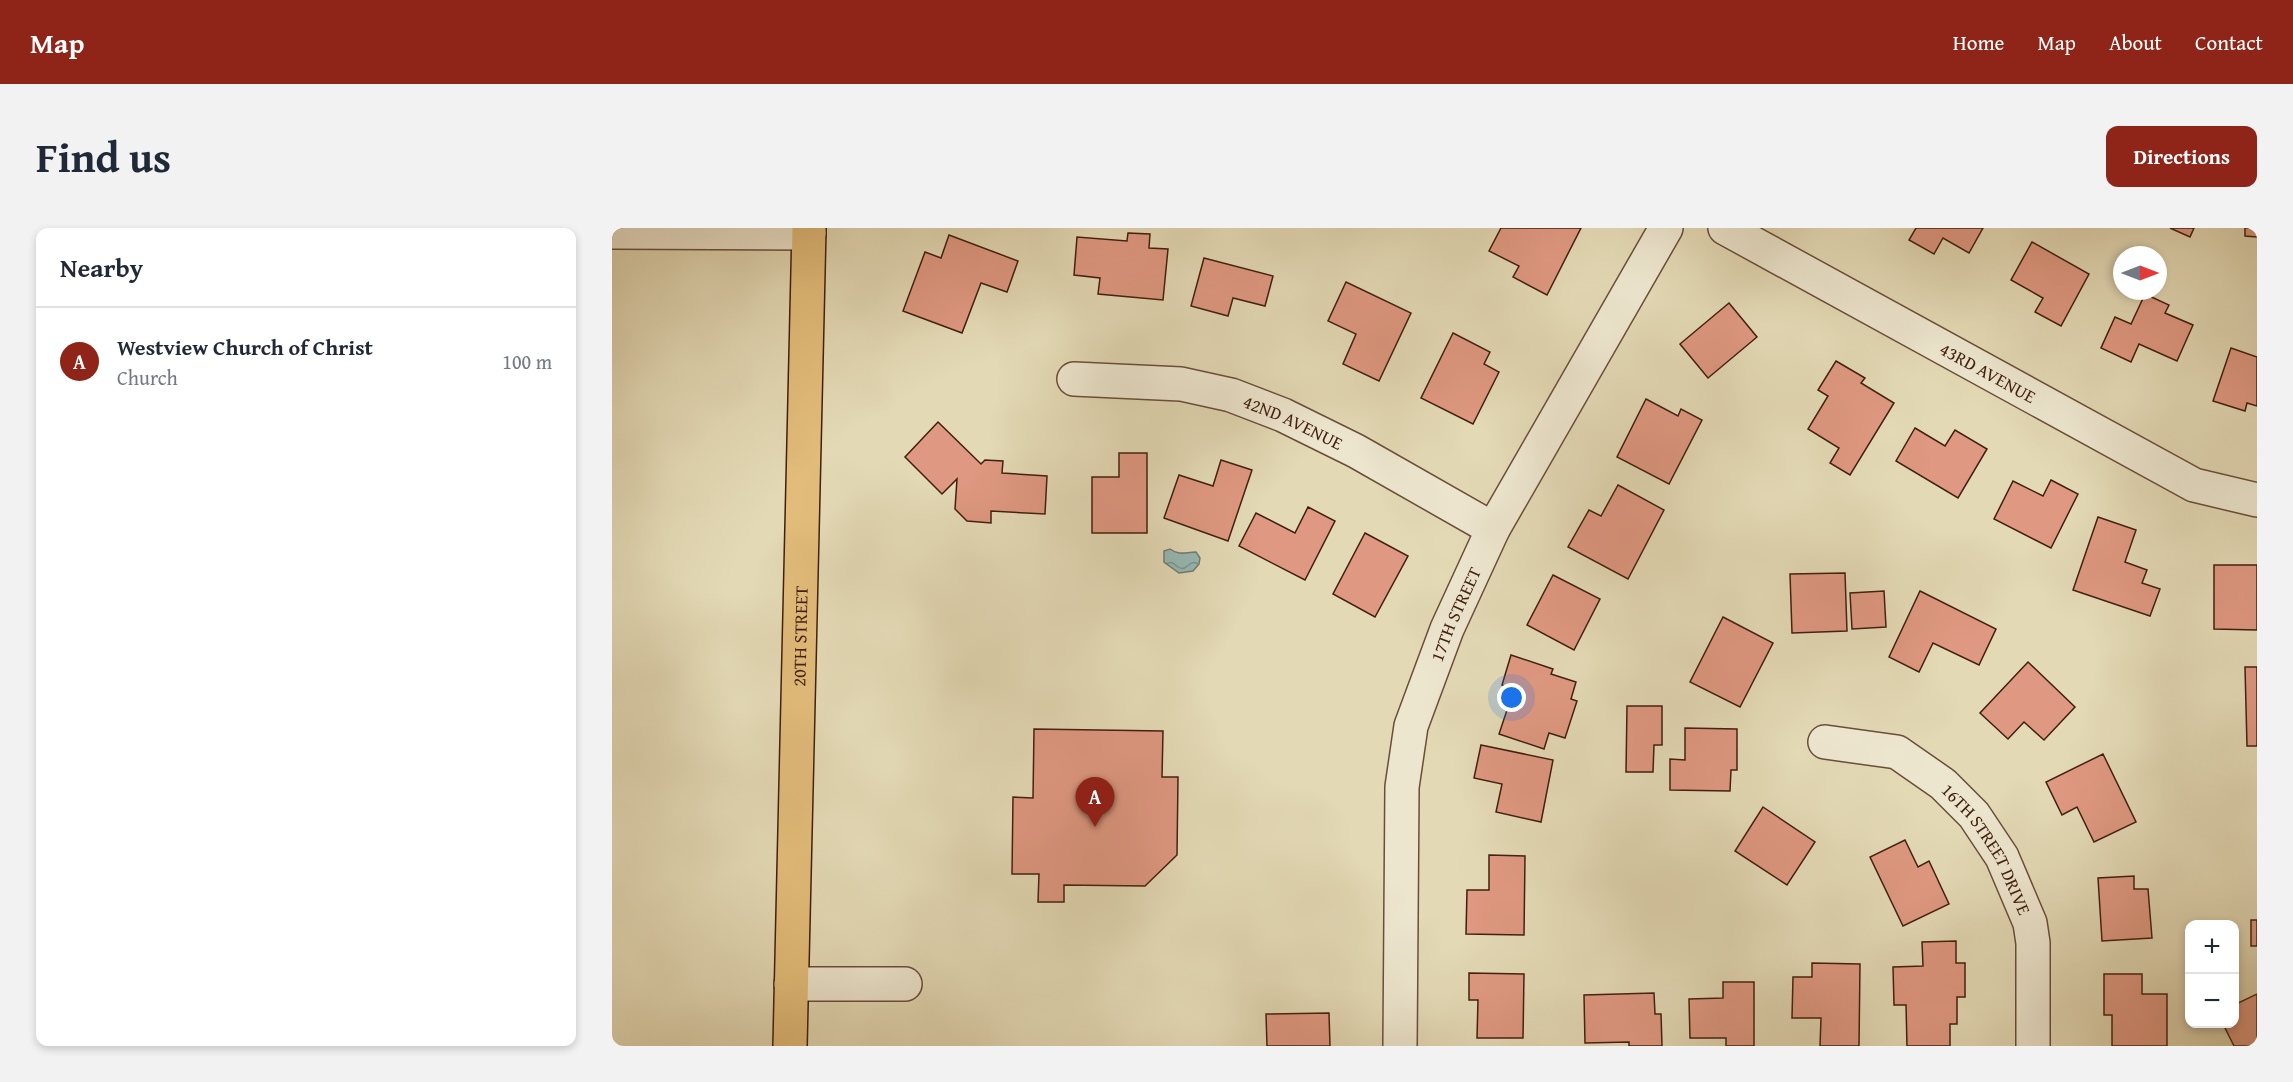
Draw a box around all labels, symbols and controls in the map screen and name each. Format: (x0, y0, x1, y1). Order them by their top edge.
text: Map (30, 22, 84, 63)
text: Home (1953, 27, 2004, 58)
text: Map (2037, 27, 2076, 58)
text: About (2109, 27, 2162, 58)
text: Contact (2195, 27, 2263, 58)
text: Find us (36, 126, 171, 187)
button: Directions (2106, 126, 2257, 187)
north arrow (2113, 246, 2167, 300)
text: Nearby (60, 248, 143, 287)
text: Westview Church of Christ (117, 331, 373, 363)
street label: 43RD AVENUE (1935, 335, 2041, 409)
text: A (73, 347, 86, 376)
text: 100 m (502, 347, 552, 376)
text: Church (117, 363, 178, 392)
street label: 42ND AVENUE (1239, 387, 1348, 456)
street label: 17TH STREET (1423, 562, 1487, 665)
street label: 20TH STREET (785, 585, 814, 687)
your location (1497, 683, 1526, 712)
street label: 16TH STREET DRIVE (1936, 777, 2038, 919)
pin: A (1076, 778, 1114, 827)
map controls (2185, 920, 2239, 1028)
button: + (2185, 920, 2239, 974)
button: − (2185, 974, 2239, 1028)

